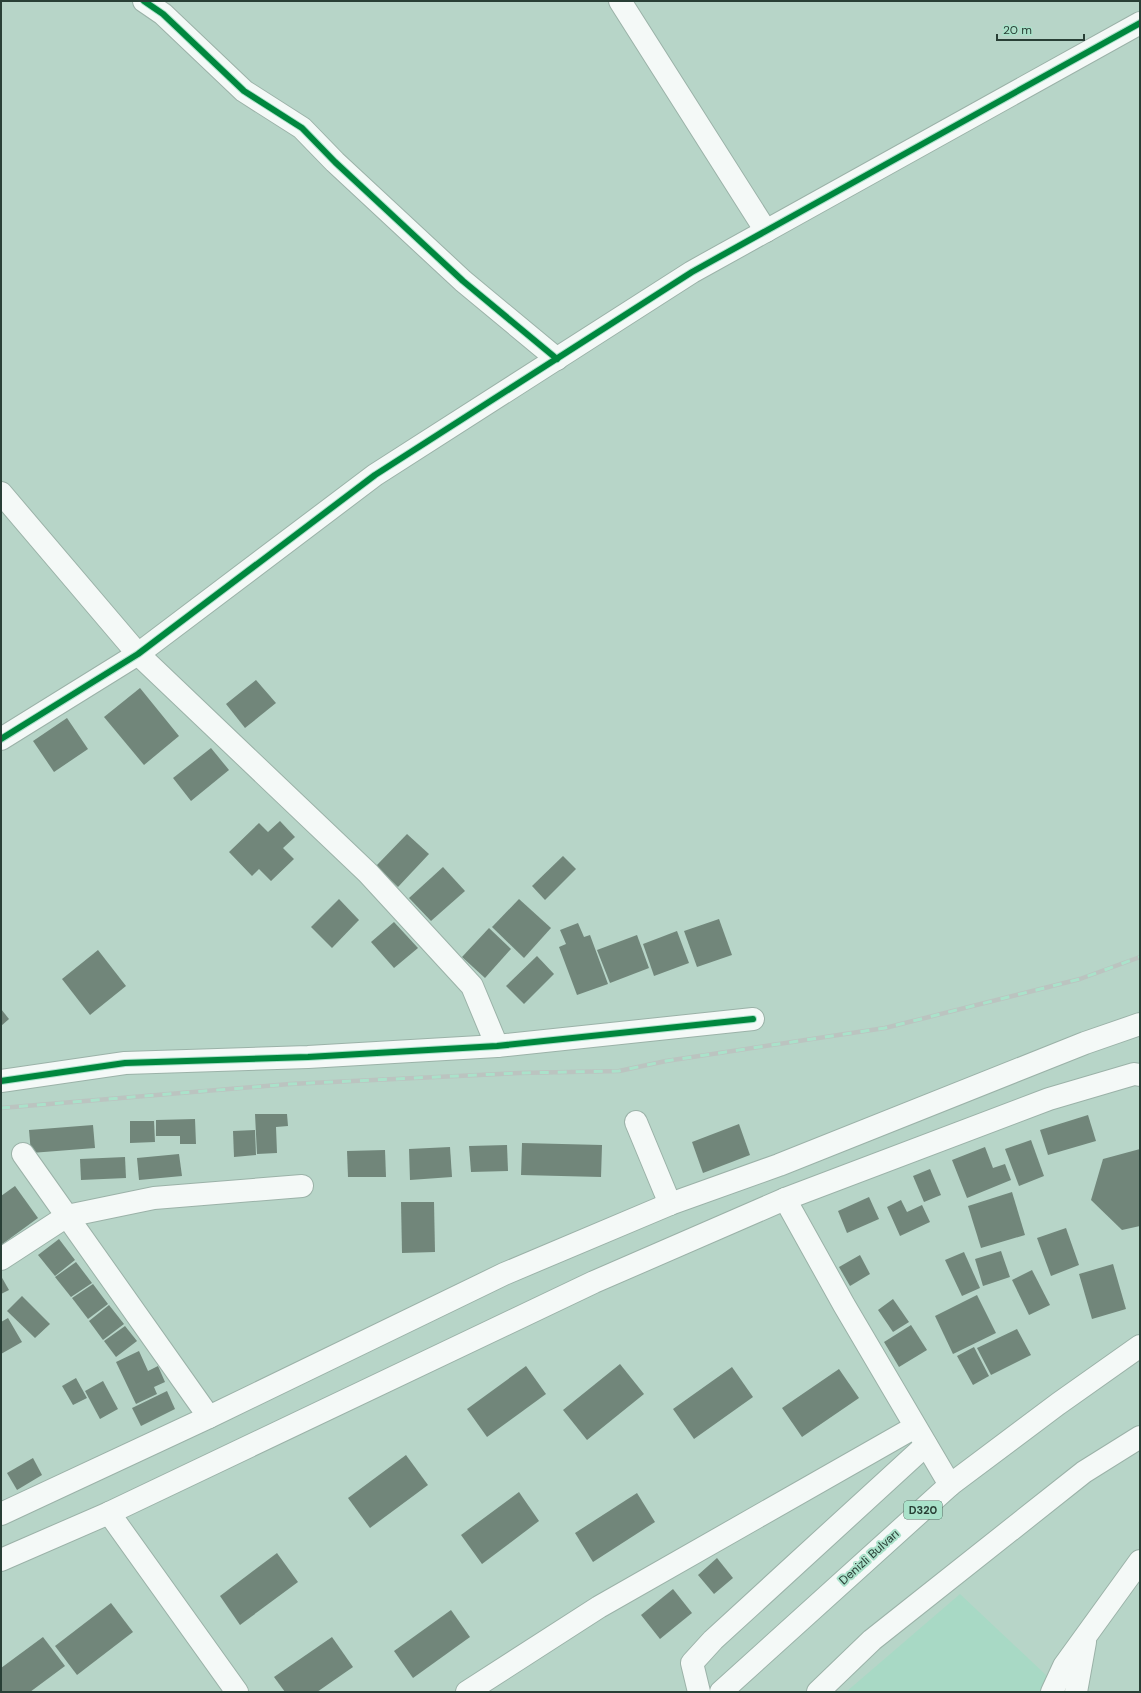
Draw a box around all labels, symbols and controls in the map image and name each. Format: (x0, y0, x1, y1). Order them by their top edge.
scale bar (997, 16, 1084, 42)
text: 20 m (1003, 22, 1032, 38)
road number: D320 (904, 1501, 942, 1519)
street label: Denizli Bulvarı (836, 1526, 902, 1588)

